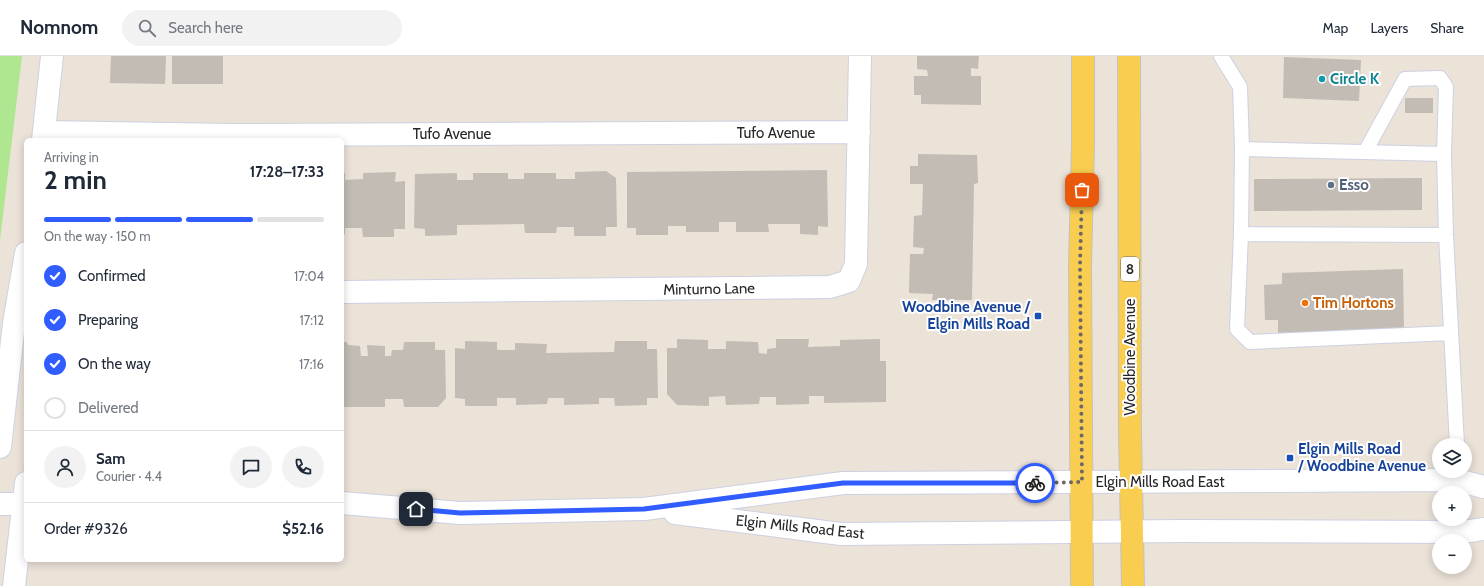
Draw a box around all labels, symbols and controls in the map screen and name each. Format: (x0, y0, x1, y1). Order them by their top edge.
search box (122, 10, 402, 46)
text: Nomnom (20, 16, 98, 39)
icon: search (136, 17, 158, 39)
text: Search here (168, 19, 243, 37)
text: Map (1323, 19, 1348, 37)
text: Layers (1370, 19, 1408, 37)
text: Share (1430, 19, 1464, 37)
place label: Circle K (1330, 70, 1380, 88)
marker: Circle K (1317, 74, 1327, 84)
street label: Tufo Avenue (737, 124, 816, 142)
street label: Tufo Avenue (413, 125, 492, 143)
text: Arriving in (44, 149, 99, 165)
text: 17:28–17:33 (250, 163, 324, 181)
text: 2 min (44, 164, 107, 196)
pin (1065, 173, 1099, 207)
place label: Esso (1339, 176, 1369, 194)
icon: bag (1071, 179, 1093, 201)
marker: Esso (1326, 180, 1336, 190)
text: On the way · 150 m (44, 228, 151, 244)
road number: 8 (1121, 257, 1139, 281)
icon: check (44, 265, 66, 287)
text: Confirmed (78, 267, 146, 285)
text: 17:04 (294, 268, 324, 284)
street label: Minturno Lane (663, 279, 755, 299)
place label: Tim Hortons (1313, 294, 1394, 312)
place label: Woodbine Avenue / Elgin Mills Road (902, 298, 1031, 333)
street label: Woodbine Avenue (1121, 298, 1139, 415)
marker: Tim Hortons (1300, 298, 1310, 308)
icon: check (44, 309, 66, 331)
text: Preparing (78, 311, 138, 329)
marker: Woodbine Avenue / Elgin Mills Road (1033, 311, 1043, 321)
text: 17:12 (299, 312, 324, 328)
icon: check (44, 353, 66, 375)
text: On the way (78, 355, 151, 373)
text: 17:16 (299, 356, 324, 372)
text: Delivered (78, 399, 139, 417)
map controls (1432, 438, 1472, 574)
button: layers (1432, 438, 1472, 478)
place label: Elgin Mills Road / Woodbine Avenue (1297, 440, 1426, 475)
button: person (44, 446, 86, 488)
button: chat (230, 446, 272, 488)
button: phone (282, 446, 324, 488)
text: Sam (96, 450, 125, 468)
marker: Elgin Mills Road / Woodbine Avenue (1285, 453, 1295, 463)
courier (1015, 463, 1055, 503)
text: Courier · 4.4 (96, 468, 162, 484)
icon: bike (1024, 472, 1046, 494)
street label: Elgin Mills Road East (1095, 473, 1225, 491)
button: + (1432, 486, 1472, 526)
pin (399, 492, 433, 526)
icon: home (405, 498, 427, 520)
street label: Elgin Mills Road East (735, 511, 865, 543)
text: Order #9326 (44, 520, 128, 538)
text: $52.16 (282, 520, 324, 538)
button: − (1432, 534, 1472, 574)

